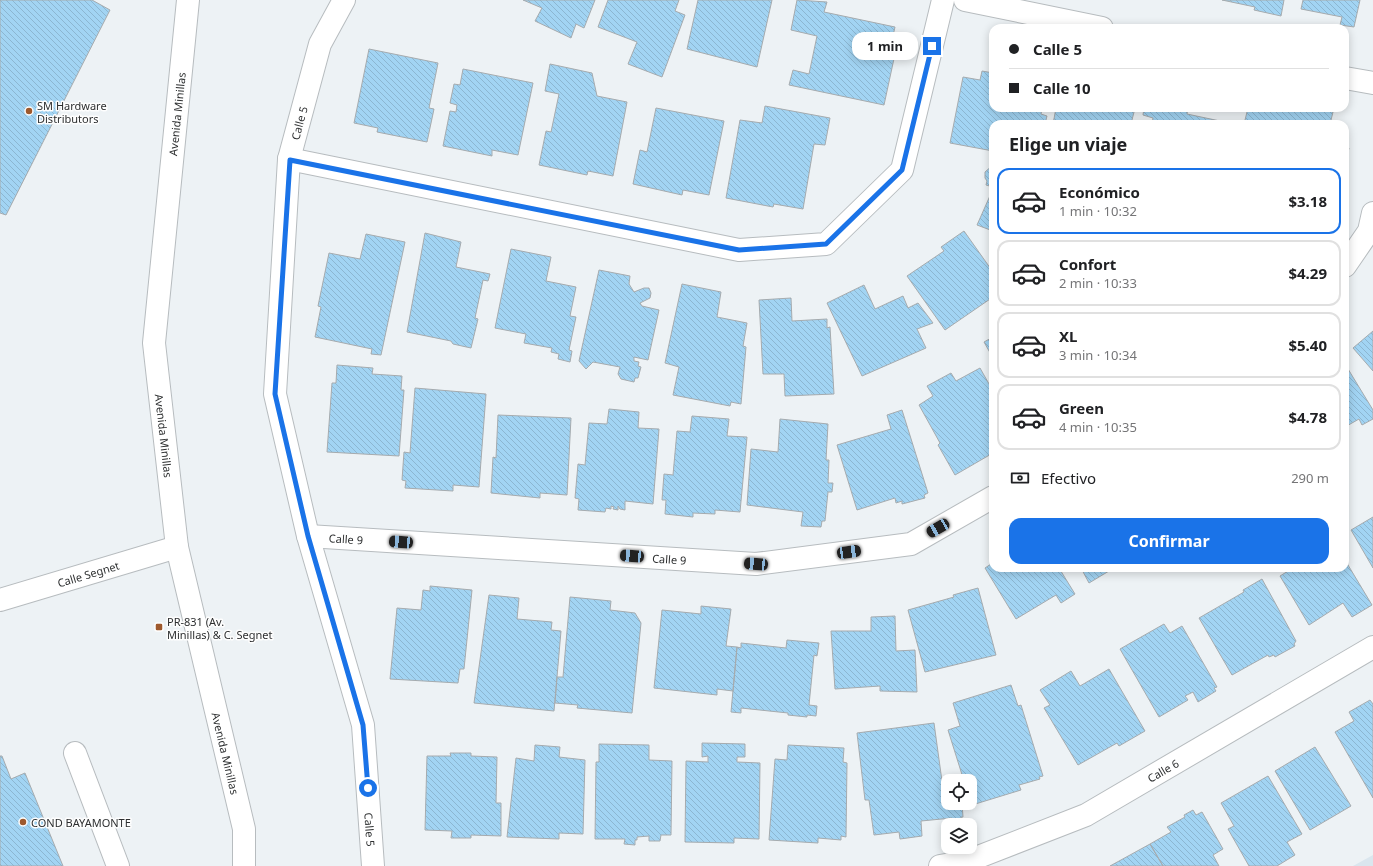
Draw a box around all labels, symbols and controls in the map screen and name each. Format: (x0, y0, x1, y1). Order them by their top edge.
callout: 1 min (852, 32, 918, 60)
text: 1 min (867, 37, 903, 55)
route end (923, 37, 941, 55)
text: Calle 5 (1033, 39, 1082, 59)
street label: Avenida Minillas (165, 72, 189, 156)
text: Calle 10 (1033, 78, 1091, 98)
place label: SM Hardware Distributors (37, 98, 107, 126)
street label: Calle 5 (287, 105, 311, 141)
marker: SM Hardware Distributors (24, 106, 34, 116)
text: Elige un viaje (1009, 132, 1127, 156)
text: Económico (1059, 182, 1140, 202)
icon: car (1011, 183, 1047, 219)
text: $3.18 (1288, 191, 1327, 211)
text: 1 min · 10:32 (1059, 202, 1137, 220)
text: Confort (1059, 254, 1116, 274)
icon: car (1011, 255, 1047, 291)
text: $4.29 (1288, 263, 1327, 283)
text: 2 min · 10:33 (1059, 274, 1137, 292)
text: XL (1059, 326, 1077, 346)
icon: car (1011, 327, 1047, 363)
text: $5.40 (1288, 335, 1327, 355)
text: 3 min · 10:34 (1059, 346, 1137, 364)
street label: Avenida Minillas (152, 393, 177, 478)
text: Green (1059, 398, 1104, 418)
icon: car (1011, 399, 1047, 435)
text: $4.78 (1288, 407, 1327, 427)
text: 4 min · 10:35 (1059, 418, 1137, 436)
icon: cash (1009, 467, 1031, 489)
text: Efectivo (1041, 468, 1096, 488)
text: 290 m (1291, 469, 1329, 487)
car (925, 517, 951, 539)
button: Confirmar (1009, 518, 1329, 564)
street label: Calle 9 (328, 530, 363, 547)
car (389, 535, 413, 549)
car (836, 544, 862, 560)
car (620, 549, 644, 563)
street label: Calle 9 (652, 550, 687, 567)
street label: Calle Segnet (55, 557, 121, 590)
car (744, 557, 768, 571)
place label: PR-831 (Av. Minillas) & C. Segnet (167, 614, 272, 642)
marker: PR-831 (Av. Minillas) & C. Segnet (154, 622, 164, 632)
street label: Avenida Minillas (209, 711, 243, 796)
street label: Calle 6 (1144, 755, 1181, 785)
map controls (941, 774, 977, 854)
button: locate (941, 774, 977, 810)
route start (359, 779, 377, 797)
street label: Calle 5 (362, 812, 379, 847)
place label: COND BAYAMONTE (31, 815, 131, 830)
marker: COND BAYAMONTE (18, 817, 28, 827)
button: layers (941, 818, 977, 854)

